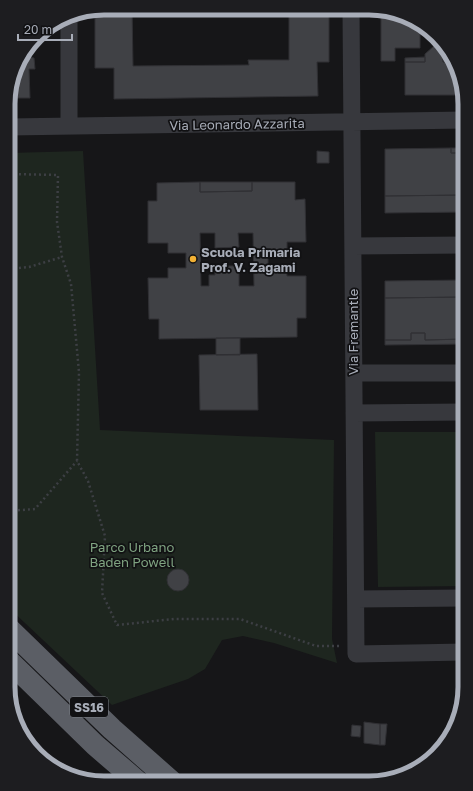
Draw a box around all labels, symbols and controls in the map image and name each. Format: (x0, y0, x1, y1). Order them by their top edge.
scale bar (18, 16, 72, 42)
text: 20 m (24, 22, 52, 37)
street label: Via Leonardo Azzarita (169, 115, 305, 133)
place label: Scuola Primaria Prof. V. Zagami (201, 244, 301, 275)
marker: Scuola Primaria Prof. V. Zagami (188, 254, 198, 264)
street label: Via Fremantle (345, 289, 361, 375)
park label: Parco Urbano Baden Powell (89, 539, 175, 570)
road number: SS16 (70, 697, 108, 717)

